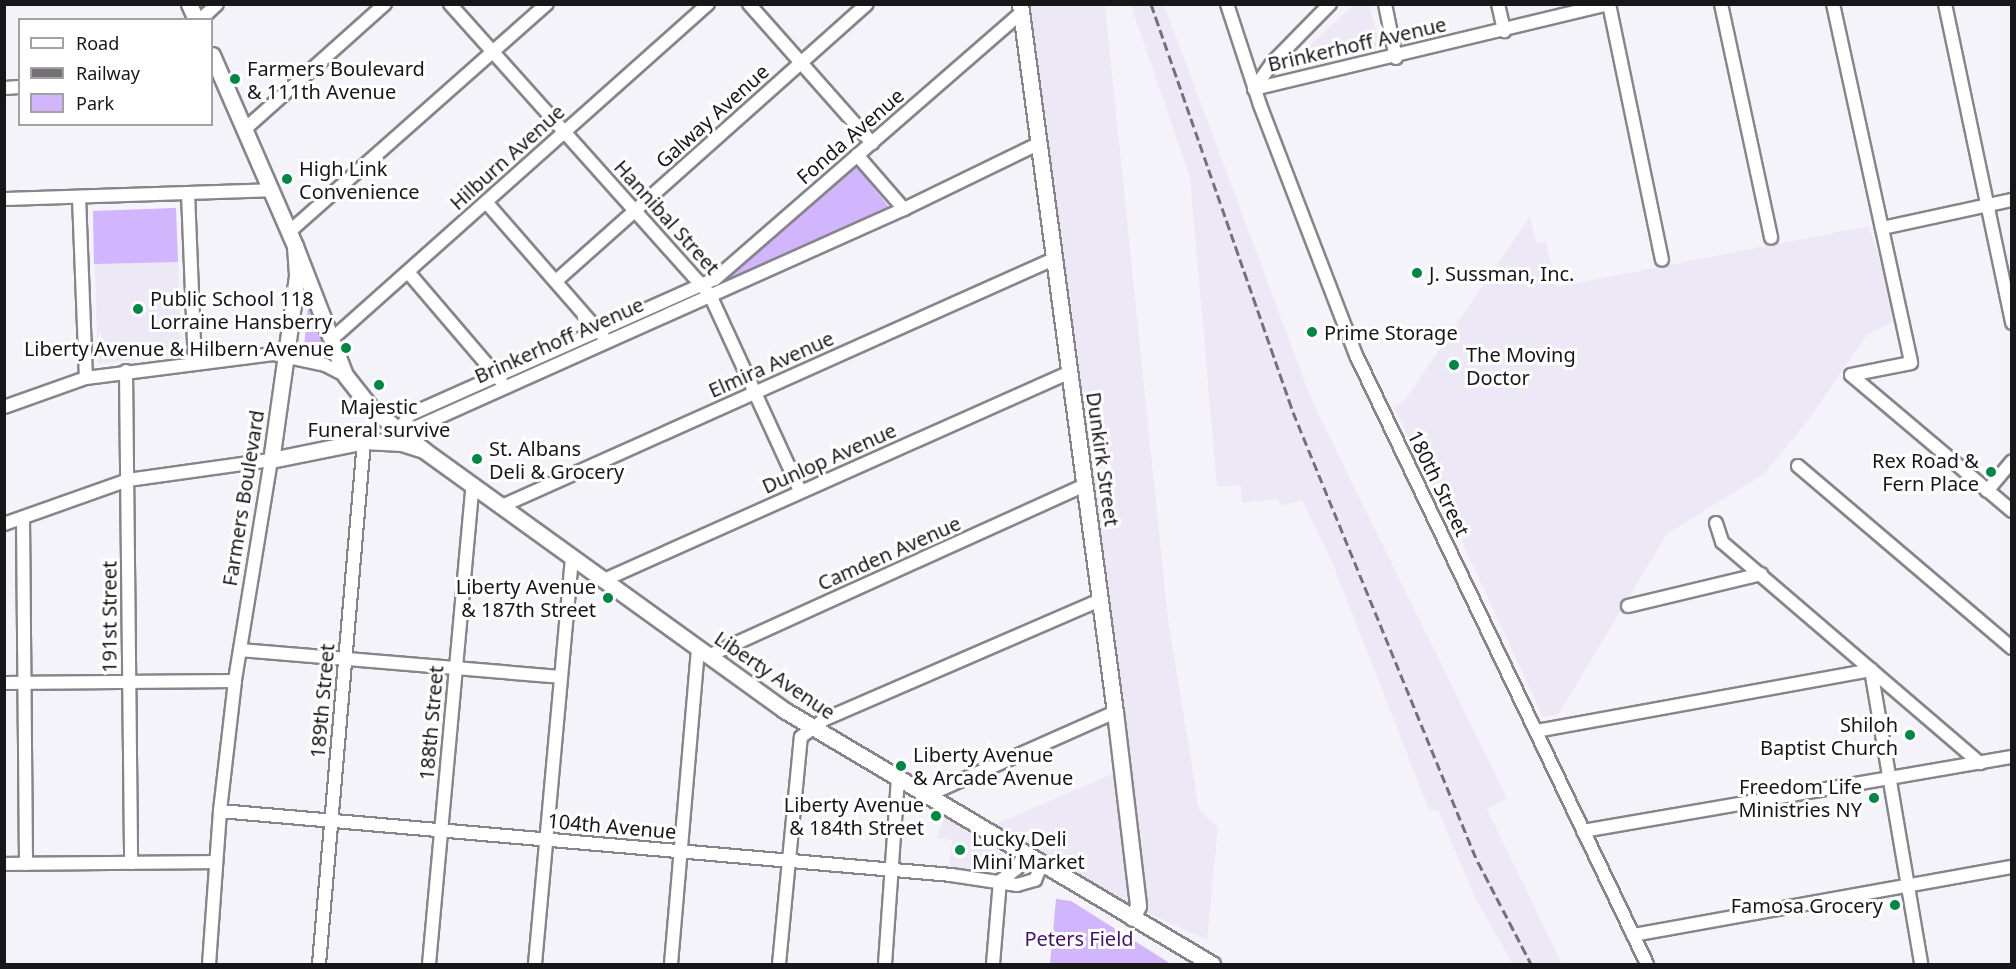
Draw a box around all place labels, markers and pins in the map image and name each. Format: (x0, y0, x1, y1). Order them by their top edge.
place label: Farmers Boulevard & 111th Avenue (247, 56, 425, 103)
marker: Farmers Boulevard & 111th Avenue (228, 72, 242, 86)
place label: High Link Convenience (299, 156, 420, 203)
marker: High Link Convenience (280, 172, 294, 186)
place label: J. Sussman, Inc. (1429, 261, 1574, 285)
marker: J. Sussman, Inc. (1410, 266, 1424, 280)
place label: Public School 118 Lorraine Hansberry (150, 286, 332, 333)
marker: Public School 118 Lorraine Hansberry (131, 302, 145, 316)
place label: Prime Storage (1324, 320, 1458, 344)
marker: Prime Storage (1305, 325, 1319, 339)
place label: Liberty Avenue & Hilbern Avenue (24, 336, 334, 360)
marker: Liberty Avenue & Hilbern Avenue (339, 341, 353, 355)
place label: The Moving Doctor (1466, 342, 1576, 389)
marker: The Moving Doctor (1447, 358, 1461, 372)
marker: Majestic Funeral survive (372, 378, 386, 392)
place label: Majestic Funeral survive (308, 394, 450, 441)
place label: St. Albans Deli & Grocery (489, 436, 624, 483)
place label: Rex Road & Fern Place (1872, 448, 1979, 495)
marker: St. Albans Deli & Grocery (470, 452, 484, 466)
marker: Rex Road & Fern Place (1984, 465, 1998, 479)
place label: Liberty Avenue & 187th Street (456, 574, 596, 621)
marker: Liberty Avenue & 187th Street (601, 591, 615, 605)
place label: Shiloh Baptist Church (1760, 712, 1898, 759)
marker: Shiloh Baptist Church (1903, 728, 1917, 742)
place label: Liberty Avenue & Arcade Avenue (913, 742, 1073, 789)
marker: Liberty Avenue & Arcade Avenue (894, 759, 908, 773)
place label: Freedom Life Ministries NY (1738, 774, 1862, 821)
marker: Freedom Life Ministries NY (1867, 791, 1881, 805)
place label: Liberty Avenue & 184th Street (784, 792, 924, 839)
marker: Liberty Avenue & 184th Street (929, 809, 943, 823)
place label: Lucky Deli Mini Market (972, 826, 1085, 873)
marker: Lucky Deli Mini Market (953, 843, 967, 857)
place label: Famosa Grocery (1731, 893, 1883, 917)
marker: Famosa Grocery (1888, 898, 1902, 912)

